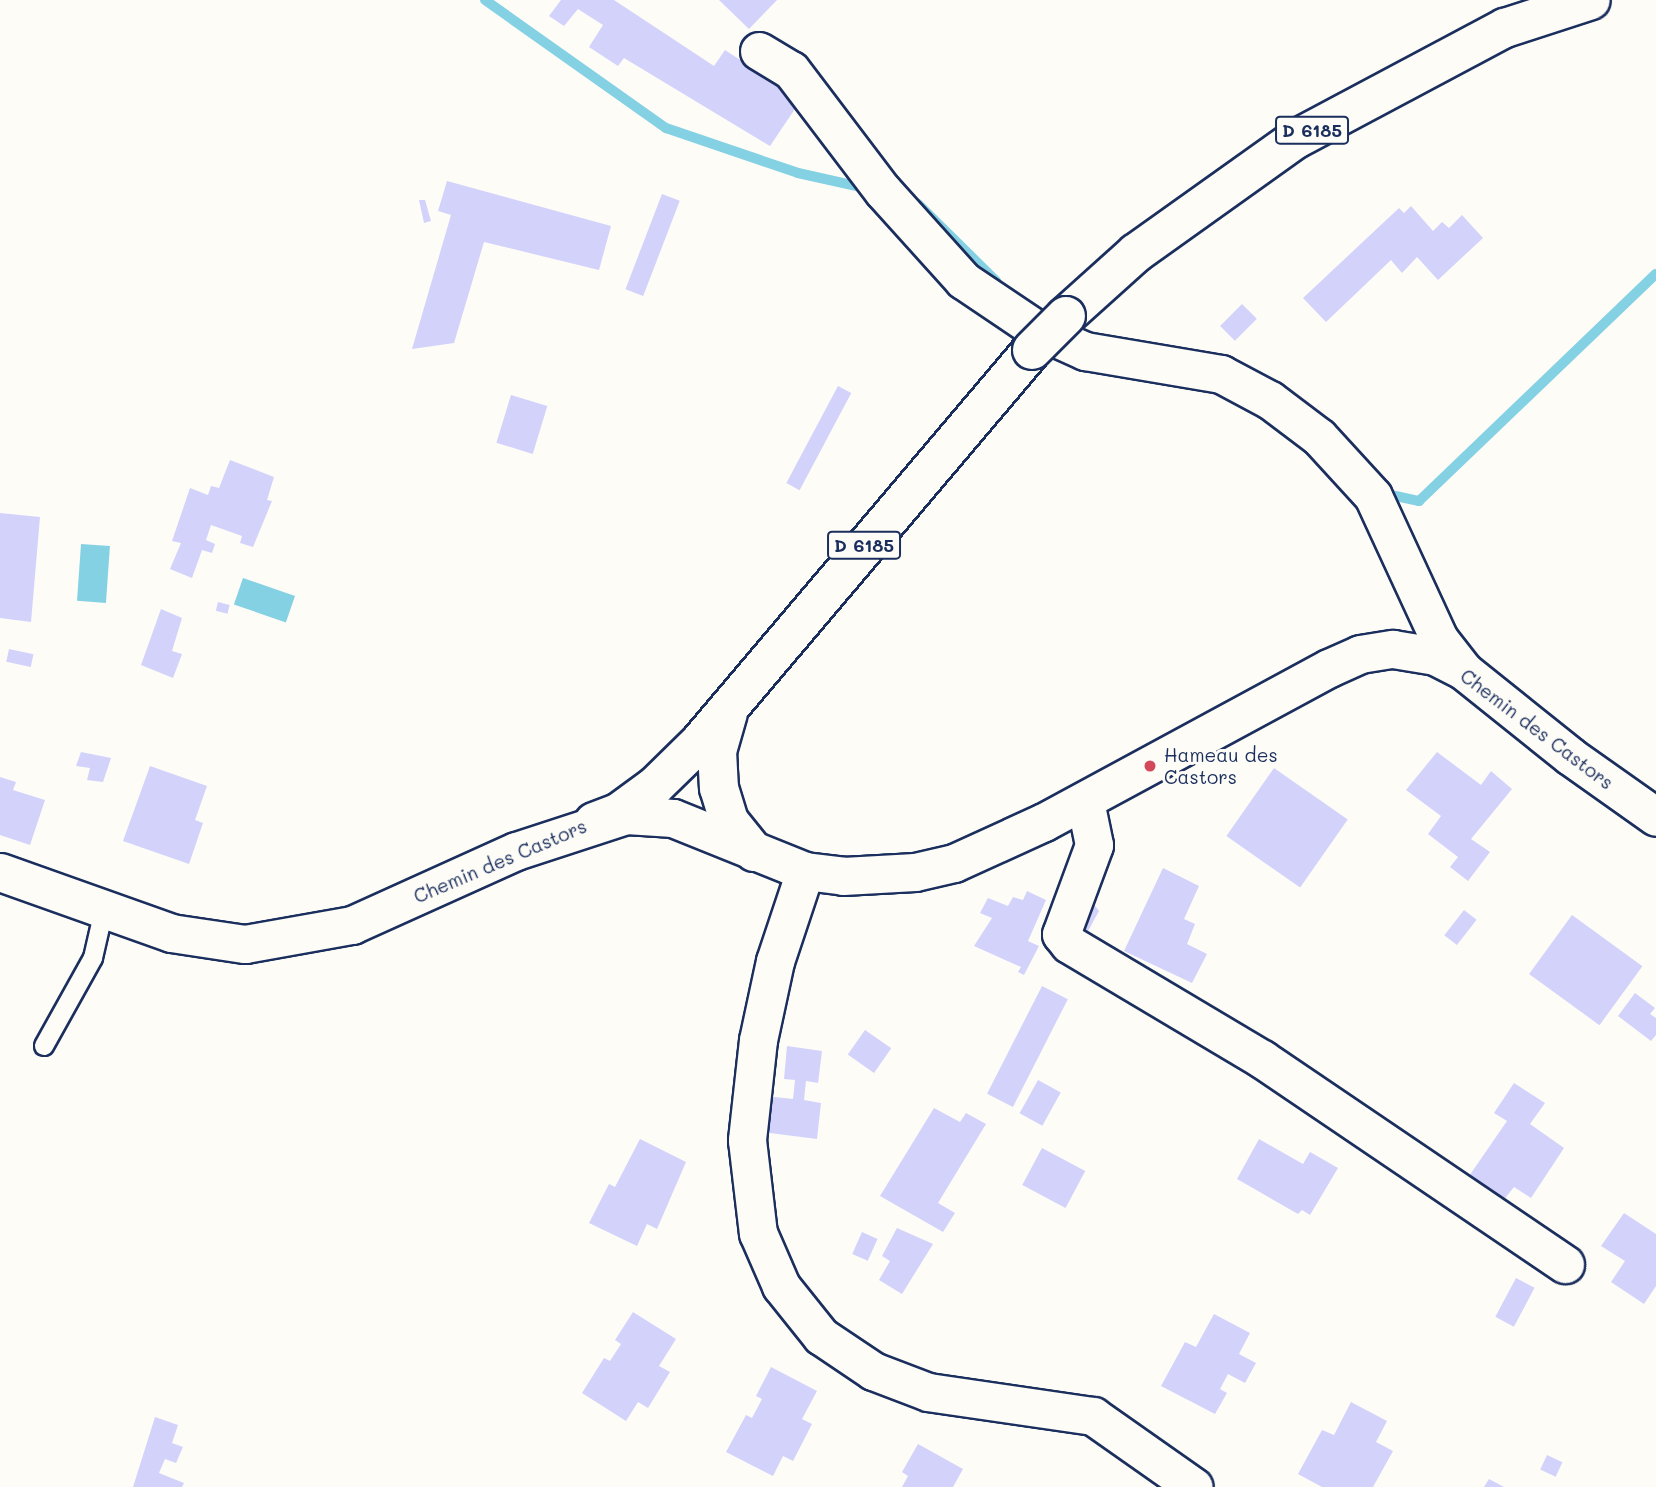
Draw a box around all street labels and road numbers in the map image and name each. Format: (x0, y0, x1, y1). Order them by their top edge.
road number: D 6185 (1274, 116, 1350, 145)
road number: D 6185 (826, 530, 903, 560)
street label: Chemin des Castors (1456, 664, 1618, 794)
street label: Chemin des Castors (410, 814, 590, 908)

